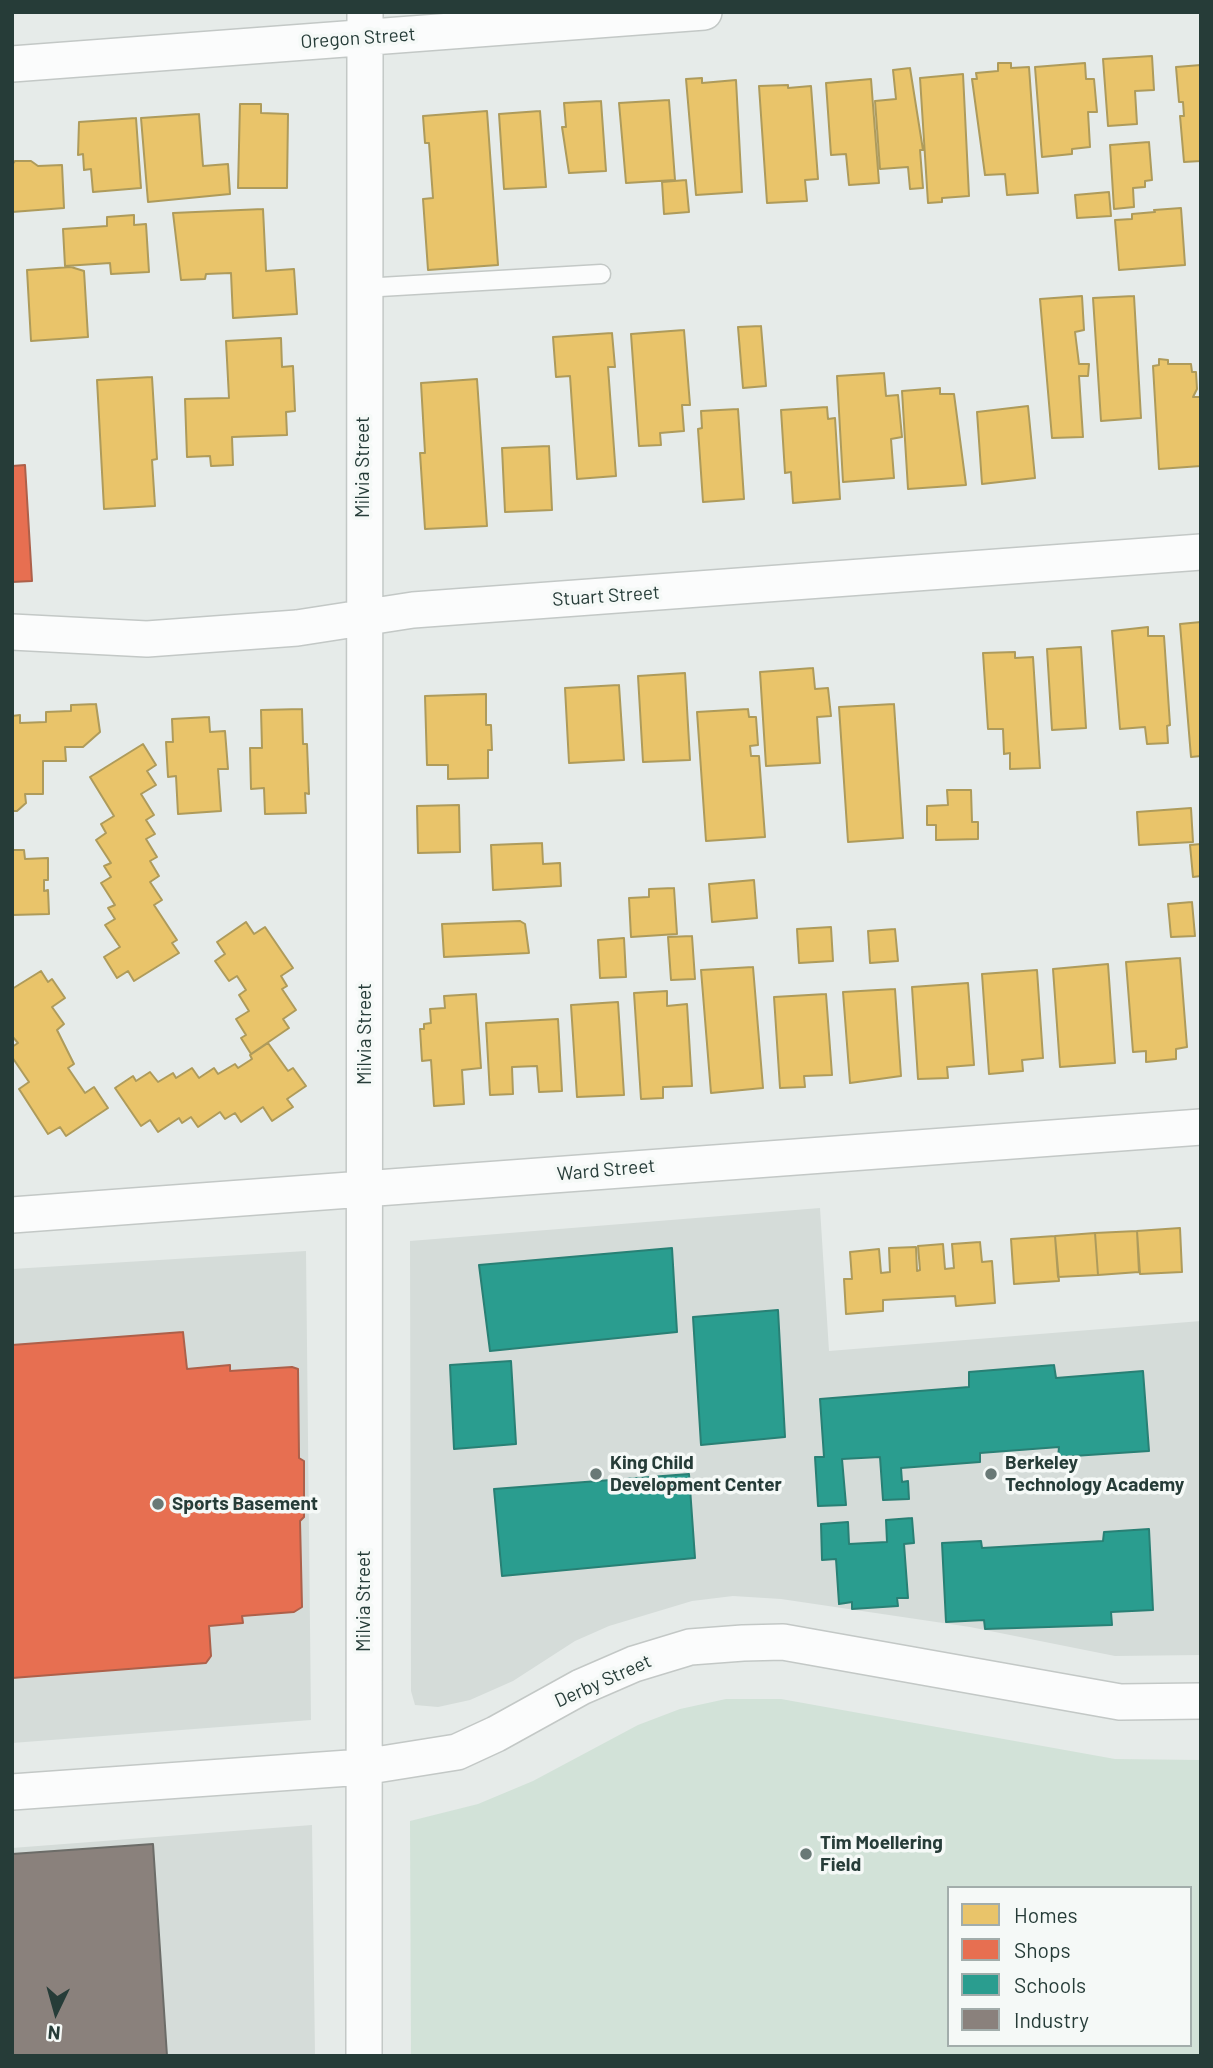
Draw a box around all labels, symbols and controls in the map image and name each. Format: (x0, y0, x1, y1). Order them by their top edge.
street label: Oregon Street (300, 23, 416, 53)
street label: Milvia Street (352, 416, 374, 518)
street label: Stuart Street (551, 581, 661, 611)
street label: Milvia Street (354, 983, 376, 1085)
street label: Ward Street (556, 1154, 656, 1186)
place label: King Child Development Center (610, 1452, 782, 1496)
place label: Berkeley Technology Academy (1005, 1452, 1184, 1496)
marker: King Child Development Center (588, 1466, 604, 1482)
marker: Berkeley Technology Academy (983, 1466, 999, 1482)
place label: Sports Basement (172, 1493, 318, 1515)
marker: Sports Basement (150, 1496, 166, 1512)
street label: Milvia Street (353, 1550, 375, 1652)
street label: Derby Street (551, 1650, 655, 1712)
place label: Tim Moellering Field (820, 1832, 943, 1876)
marker: Tim Moellering Field (798, 1846, 814, 1862)
legend (947, 1886, 1192, 2047)
text: Homes (1014, 1902, 1078, 1927)
text: Shops (1014, 1937, 1071, 1962)
text: Schools (1014, 1972, 1086, 1997)
north arrow (21, 1977, 91, 2047)
text: Industry (1014, 2007, 1089, 2032)
text: N (47, 2021, 61, 2045)

